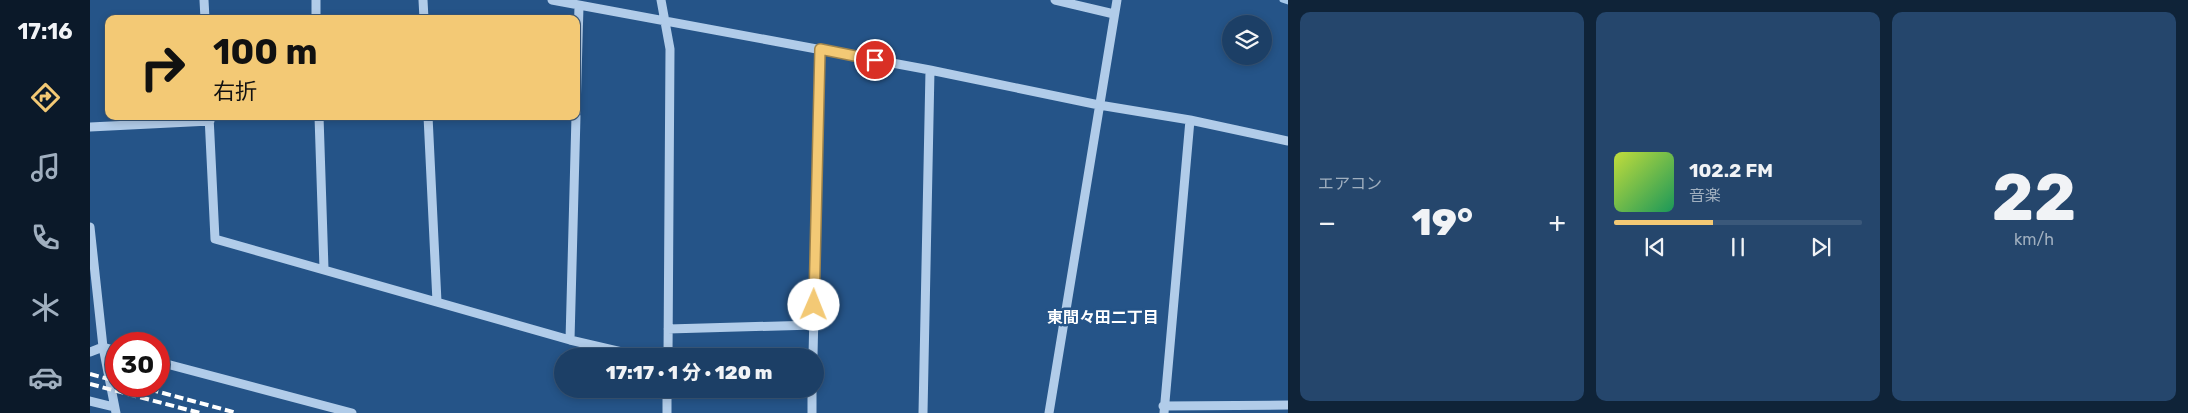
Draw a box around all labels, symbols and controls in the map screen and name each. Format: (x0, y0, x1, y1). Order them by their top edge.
map controls (1222, 15, 1272, 65)
button: layers (1222, 15, 1272, 65)
text: 17:16 (17, 18, 73, 45)
text: 100 m (213, 31, 318, 73)
icon: right (130, 35, 195, 100)
pin (854, 39, 896, 81)
icon: arrive (861, 46, 889, 74)
text: 右折 (213, 78, 257, 105)
icon: directions (28, 80, 63, 115)
icon: music (28, 150, 63, 185)
text: 102.2 FM (1689, 159, 1773, 182)
text: 22 (1992, 159, 2076, 236)
text: エアコン (1318, 174, 1382, 193)
text: 音楽 (1689, 186, 1721, 205)
text: 19° (1412, 199, 1473, 245)
text: − (1318, 206, 1336, 239)
text: + (1549, 206, 1566, 239)
icon: phone (28, 220, 63, 255)
text: km/h (2014, 230, 2054, 249)
icon: previous (1641, 233, 1669, 261)
icon: pause (1724, 233, 1752, 261)
icon: next (1807, 233, 1835, 261)
position arrow (787, 278, 839, 330)
icon: climate (28, 290, 63, 325)
district label: 東間々田二丁目 (1047, 308, 1159, 327)
speed limit sign: 30 (105, 332, 170, 397)
icon: car (28, 360, 63, 395)
text: 17:17 · 1 分 · 120 m (606, 361, 772, 384)

